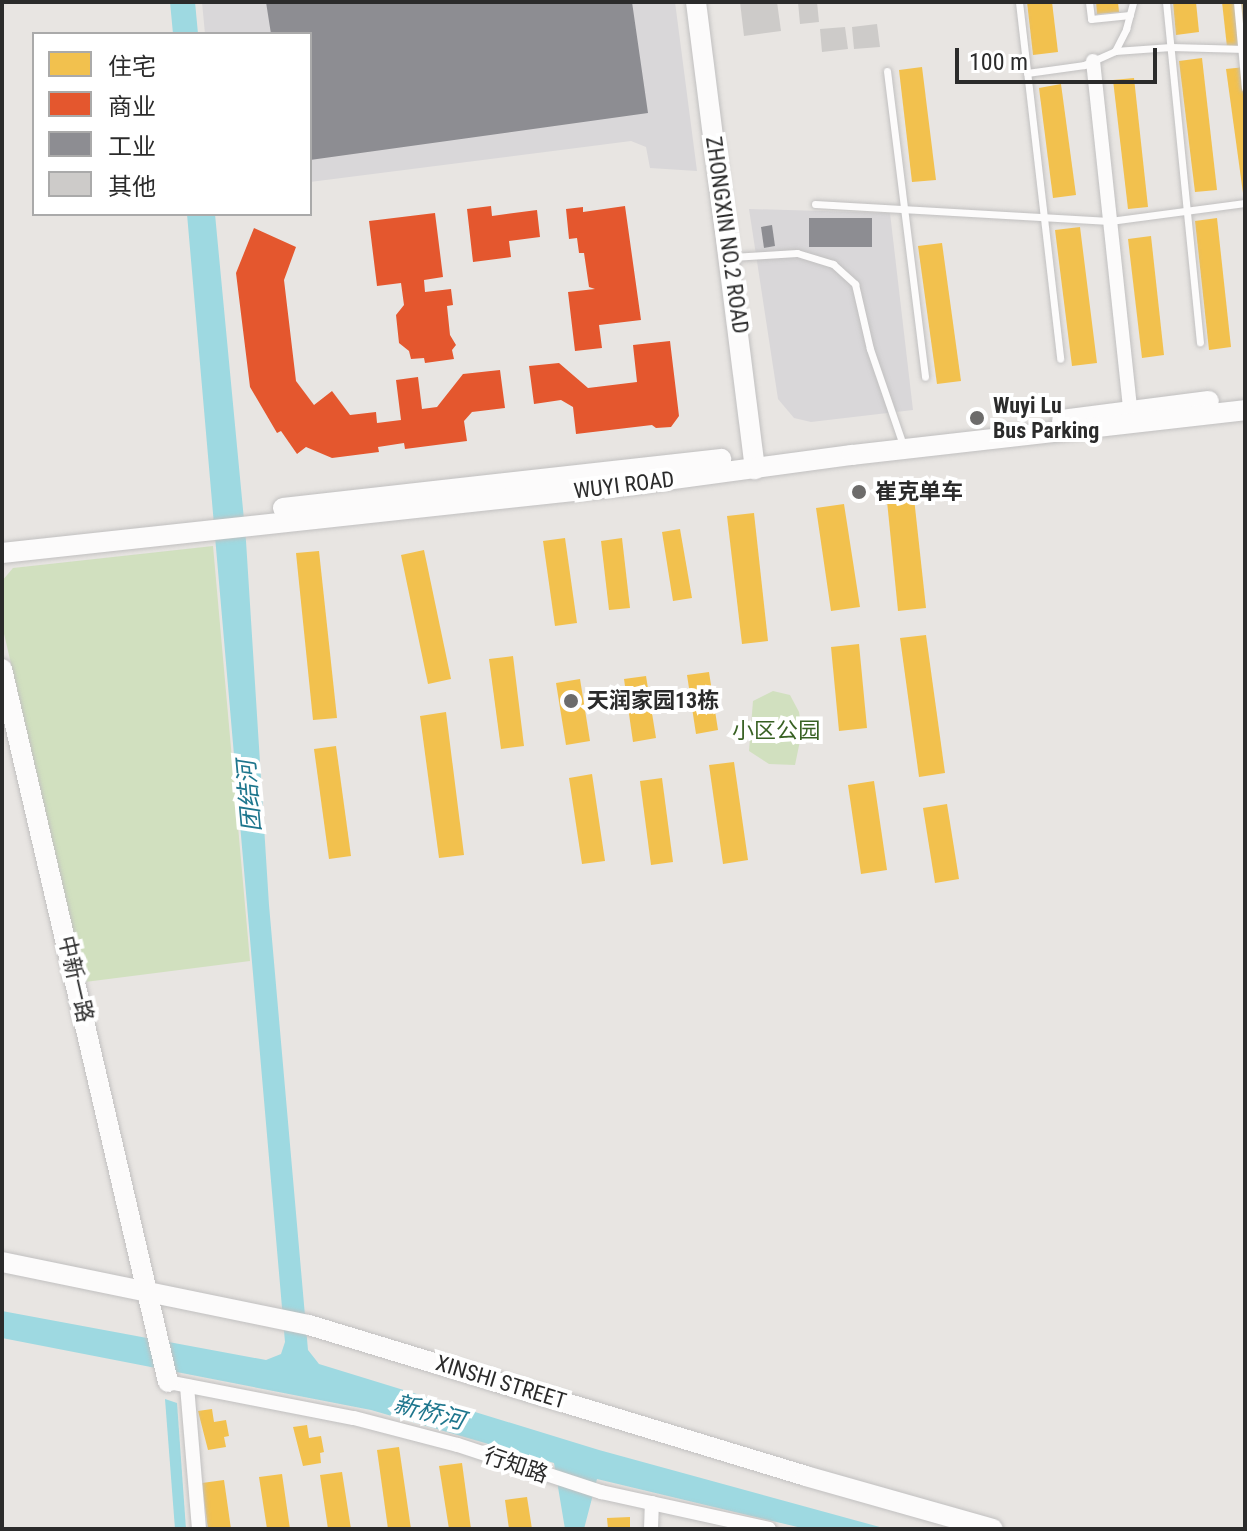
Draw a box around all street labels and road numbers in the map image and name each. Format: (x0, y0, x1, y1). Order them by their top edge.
street label: ZHONGXIN NO.2 ROAD (700, 135, 754, 335)
street label: WUYI ROAD (572, 466, 676, 504)
street label: 中新一路 (53, 933, 99, 1025)
street label: XINSHI STREET (433, 1350, 569, 1414)
street label: 行知路 (481, 1442, 551, 1488)

